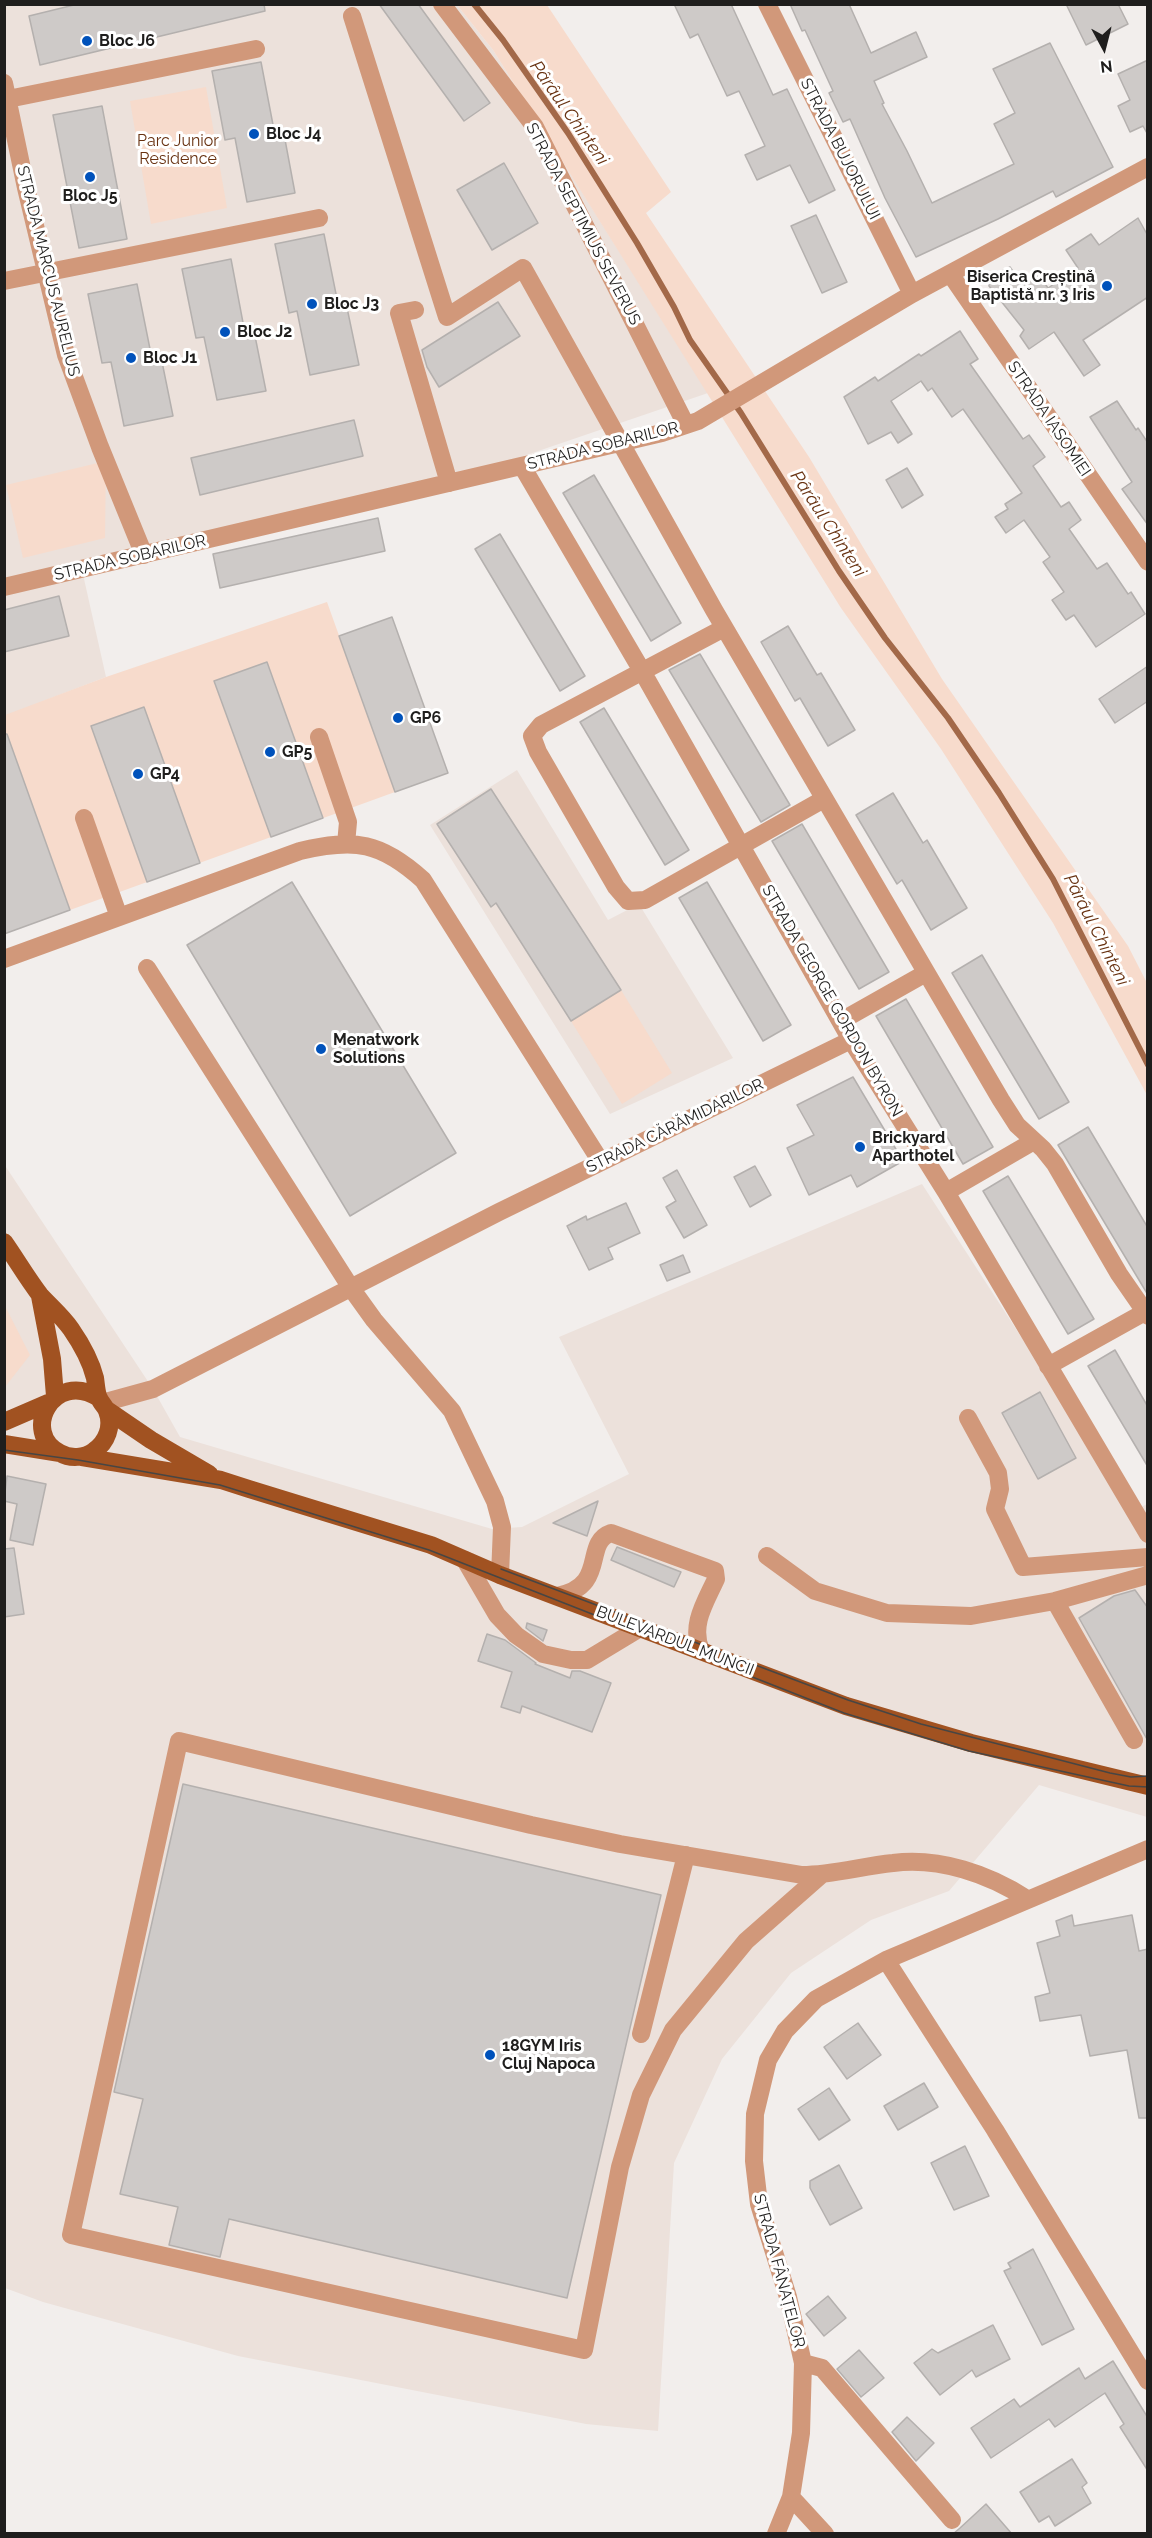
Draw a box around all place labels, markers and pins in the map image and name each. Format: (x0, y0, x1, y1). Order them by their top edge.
place label: Bloc J6 (99, 31, 155, 51)
marker: Bloc J6 (80, 34, 94, 48)
place label: Bloc J4 (266, 124, 322, 144)
marker: Bloc J4 (247, 127, 261, 141)
marker: Bloc J5 (83, 170, 97, 184)
place label: Bloc J5 (62, 186, 118, 206)
place label: Biserica Creștină Baptistă nr. 3 Iris (967, 267, 1095, 305)
marker: Biserica Creștină Baptistă nr. 3 Iris (1100, 279, 1114, 293)
place label: Bloc J3 (324, 294, 379, 314)
marker: Bloc J3 (305, 297, 319, 311)
place label: Bloc J2 (237, 322, 292, 342)
marker: Bloc J2 (218, 325, 232, 339)
place label: Bloc J1 (143, 348, 197, 368)
marker: Bloc J1 (124, 351, 138, 365)
place label: GP6 (410, 708, 441, 728)
marker: GP6 (391, 711, 405, 725)
place label: GP5 (282, 742, 312, 762)
marker: GP5 (263, 745, 277, 759)
place label: GP4 (150, 764, 180, 784)
marker: GP4 (131, 767, 145, 781)
place label: Menatwork Solutions (333, 1030, 419, 1068)
marker: Menatwork Solutions (314, 1042, 328, 1056)
place label: Brickyard Aparthotel (872, 1128, 954, 1166)
marker: Brickyard Aparthotel (853, 1140, 867, 1154)
place label: 18GYM Iris Cluj Napoca (502, 2036, 595, 2074)
marker: 18GYM Iris Cluj Napoca (483, 2048, 497, 2062)

